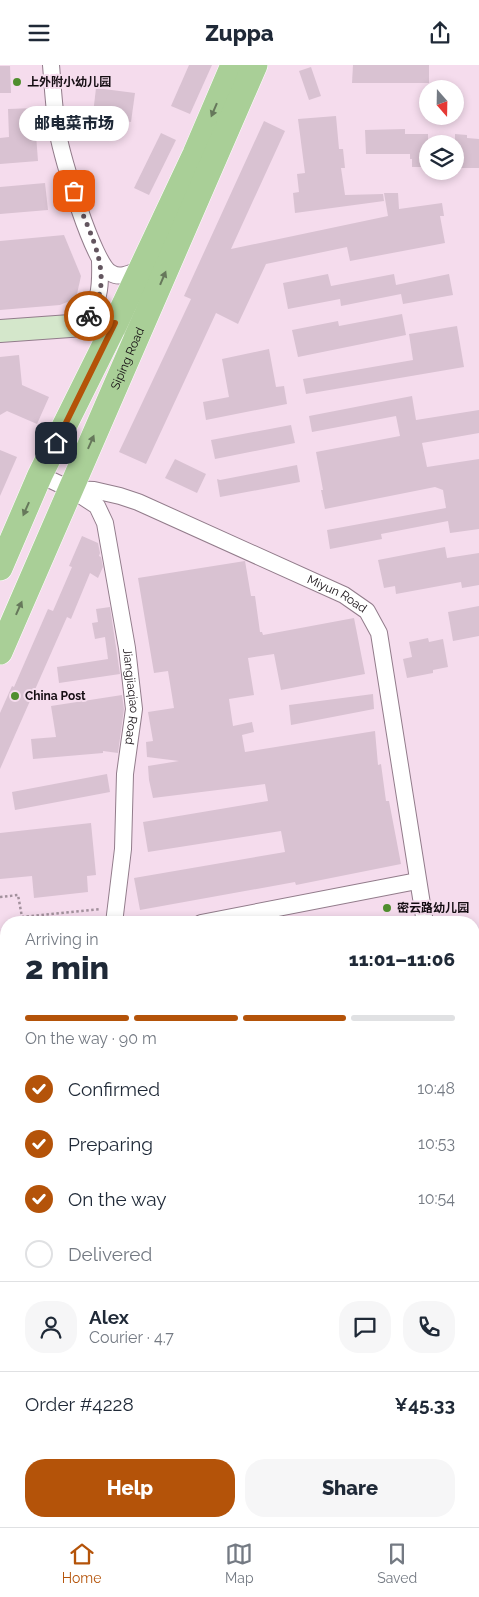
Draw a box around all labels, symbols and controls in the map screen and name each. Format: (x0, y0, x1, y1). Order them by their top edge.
icon: menu (25, 19, 53, 47)
icon: share (426, 19, 454, 47)
text: Zuppa (205, 20, 274, 46)
place label: 上外附小幼儿园 (27, 75, 111, 89)
marker: 上外附小幼儿园 (11, 76, 23, 88)
north arrow (419, 80, 464, 125)
map controls (419, 80, 464, 180)
one-way arrow (209, 103, 217, 117)
callout: 邮电菜市场 (19, 106, 129, 141)
text: 邮电菜市场 (34, 114, 114, 133)
button: layers (419, 135, 464, 180)
pin (53, 170, 95, 212)
icon: bag (60, 177, 88, 205)
one-way arrow (159, 271, 167, 285)
courier (64, 291, 114, 341)
icon: bike (75, 302, 103, 330)
street label: Siping Road (108, 325, 147, 392)
pin (35, 422, 77, 464)
icon: home (42, 429, 70, 457)
one-way arrow (87, 435, 95, 449)
one-way arrow (21, 502, 29, 516)
street label: Miyun Road (305, 572, 369, 616)
one-way arrow (16, 600, 24, 615)
street label: Jiangjiaqiao Road (120, 647, 141, 746)
place label: China Post (25, 689, 86, 703)
marker: China Post (9, 690, 21, 702)
place label: 密云路幼儿园 (397, 901, 469, 915)
marker: 密云路幼儿园 (381, 902, 393, 914)
text: Arriving in (25, 930, 99, 949)
text: 11:01–11:06 (349, 948, 455, 970)
text: 2 min (25, 949, 109, 986)
text: On the way · 90 m (25, 1029, 157, 1048)
icon: check (25, 1075, 53, 1103)
text: Confirmed (68, 1078, 160, 1100)
text: 10:48 (417, 1079, 455, 1098)
icon: check (25, 1130, 53, 1158)
text: Preparing (68, 1133, 153, 1155)
text: 10:53 (418, 1134, 455, 1153)
icon: check (25, 1185, 53, 1213)
text: On the way (68, 1188, 167, 1210)
text: 10:54 (418, 1189, 455, 1208)
text: Delivered (68, 1243, 152, 1265)
button: person (25, 1301, 77, 1353)
button: chat (339, 1301, 391, 1353)
button: phone (403, 1301, 455, 1353)
text: Alex (89, 1306, 129, 1328)
text: Courier · 4.7 (89, 1328, 174, 1347)
text: Order #4228 (25, 1393, 134, 1415)
text: ¥45.33 (395, 1393, 455, 1415)
button: Help (25, 1459, 235, 1517)
button: Share (245, 1459, 455, 1517)
tab: Home (62, 1540, 101, 1586)
tab: Map (225, 1540, 254, 1586)
tab: Saved (377, 1540, 417, 1586)

